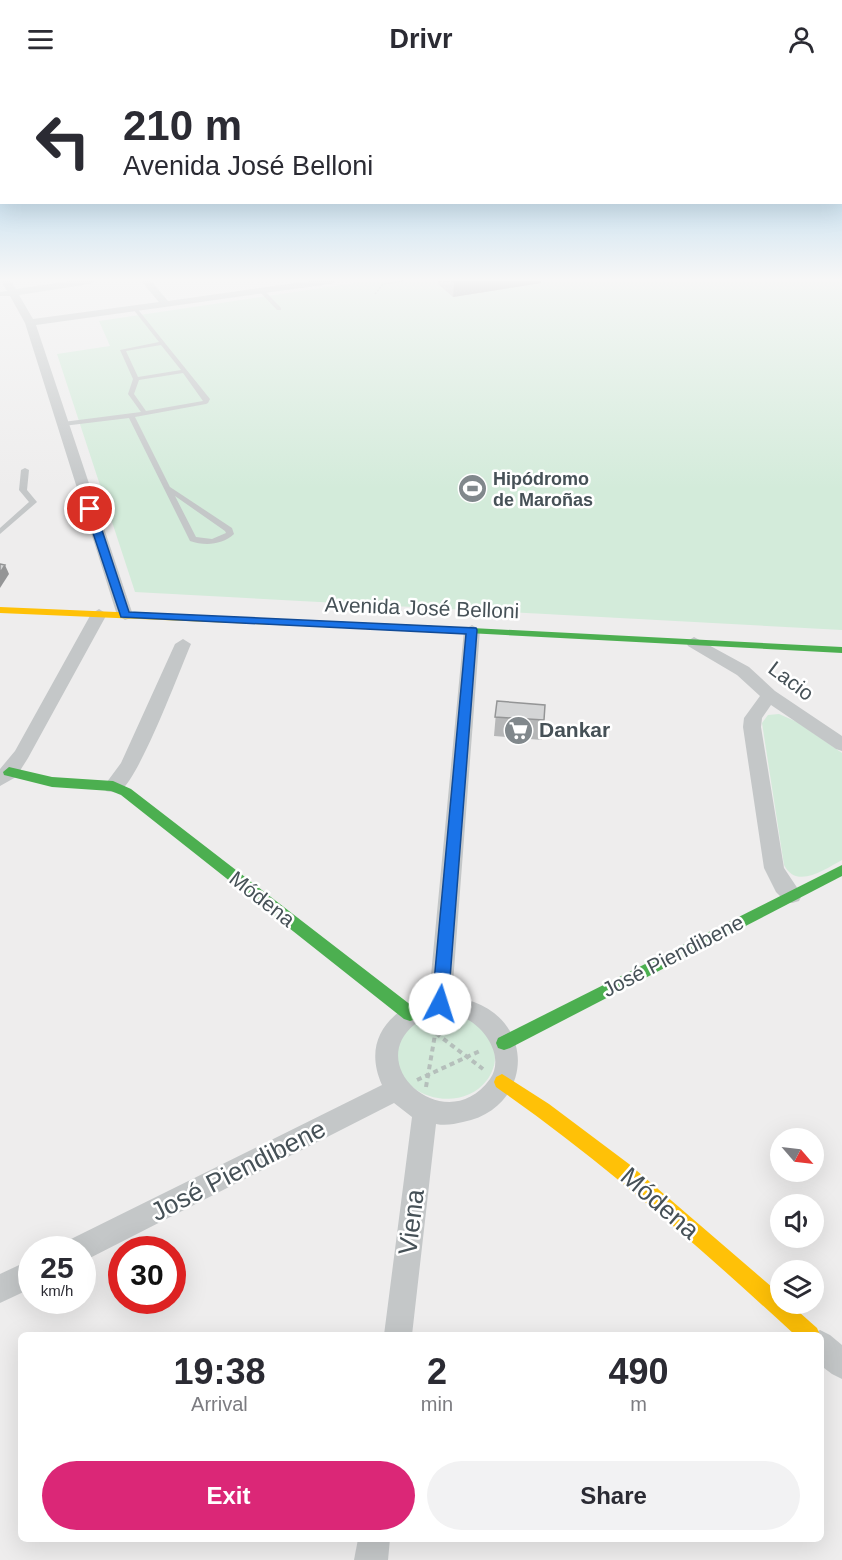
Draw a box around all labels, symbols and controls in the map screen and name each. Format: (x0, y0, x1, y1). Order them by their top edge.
icon: menu (24, 23, 57, 56)
icon: person (785, 23, 818, 56)
text: Drivr (389, 24, 453, 54)
icon: left (24, 102, 102, 180)
text: 210 m (123, 102, 242, 149)
text: Avenida José Belloni (123, 151, 373, 181)
place label: Hipódromo de Maroñas (493, 469, 593, 510)
sports icon: Hipódromo de Maroñas (456, 473, 488, 505)
pin (64, 483, 115, 534)
icon: arrive (73, 492, 106, 525)
street label: Avenida José Belloni (324, 593, 520, 622)
street label: Lacio (764, 656, 818, 705)
supermarket icon: Dankar (502, 714, 534, 746)
place label: Dankar (539, 718, 610, 741)
street label: Módena (225, 866, 300, 931)
street label: José Piendibene (598, 910, 747, 1001)
position arrow (408, 972, 472, 1036)
street label: José Piendibene (146, 1113, 330, 1227)
north arrow (770, 1128, 824, 1182)
map controls (770, 1128, 824, 1314)
street label: Módena (615, 1161, 706, 1245)
street label: Viena (392, 1187, 430, 1257)
button: sound (770, 1194, 824, 1248)
speed limit sign: 30 (108, 1236, 186, 1314)
text: 25 (40, 1251, 74, 1284)
button: layers (770, 1260, 824, 1314)
text: km/h (41, 1282, 73, 1299)
text: 19:38 (173, 1351, 265, 1392)
text: 2 (427, 1351, 447, 1392)
text: 490 (608, 1351, 669, 1392)
text: Arrival (191, 1393, 248, 1415)
text: min (421, 1393, 453, 1415)
text: m (630, 1393, 647, 1415)
button: Exit (42, 1461, 415, 1530)
button: Share (427, 1461, 800, 1530)

